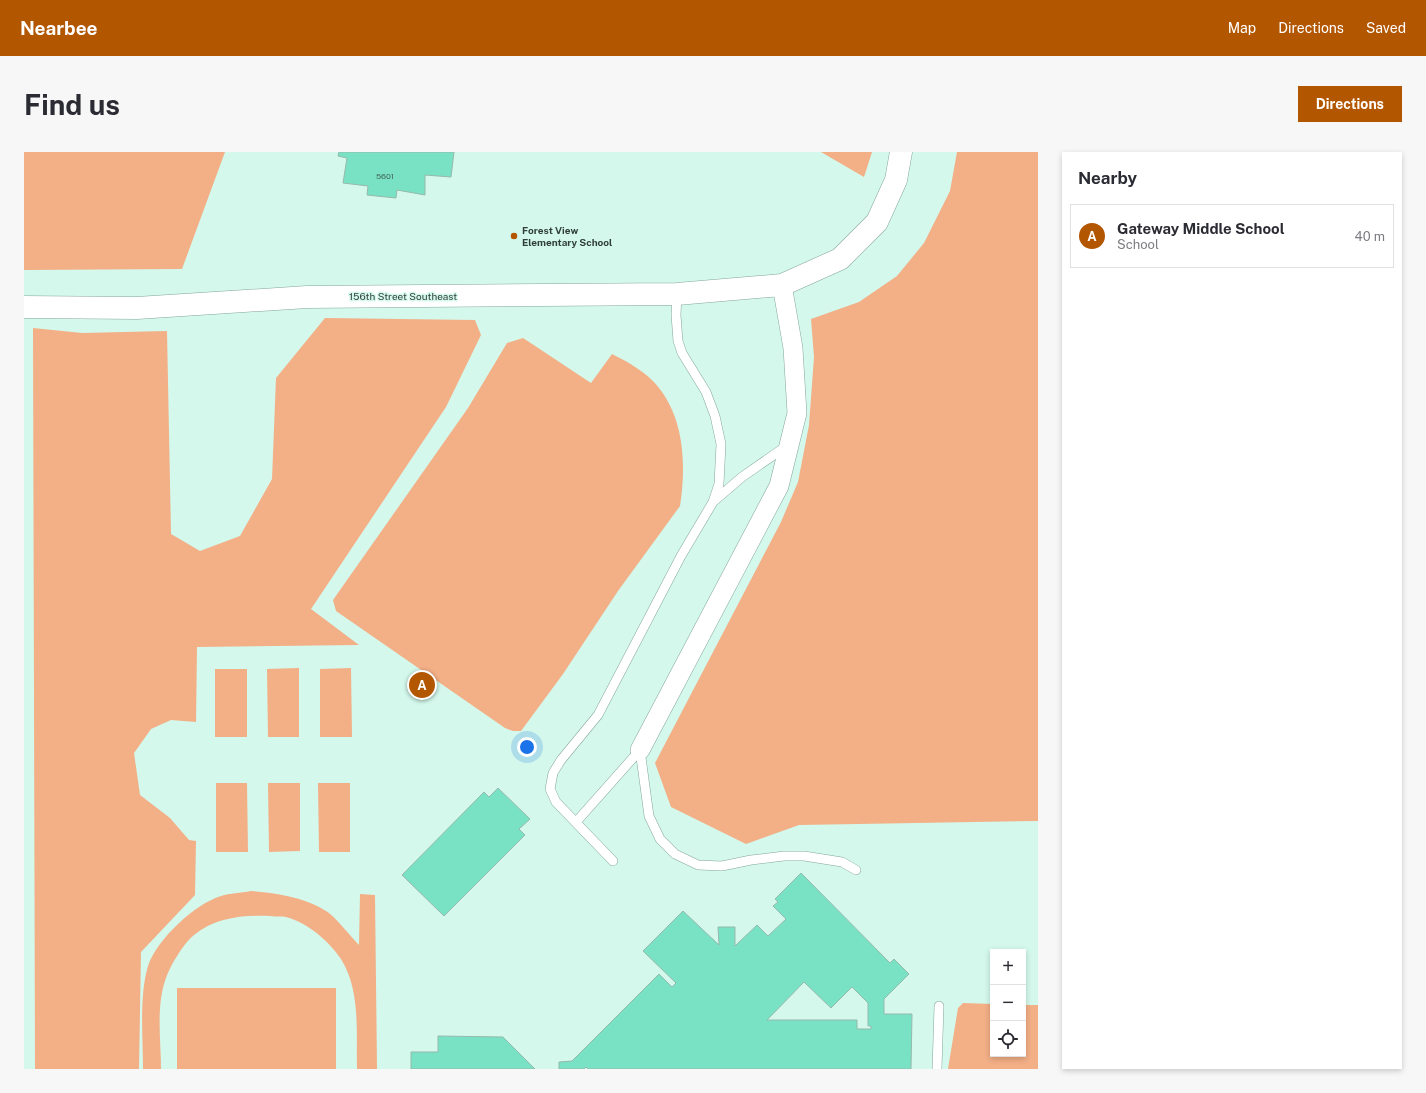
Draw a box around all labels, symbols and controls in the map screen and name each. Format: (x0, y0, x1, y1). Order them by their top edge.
text: Nearbee (20, 17, 98, 39)
text: Map (1228, 20, 1256, 36)
text: Directions (1278, 20, 1344, 36)
text: Saved (1366, 20, 1406, 36)
button: Directions (1298, 86, 1402, 122)
text: Find us (24, 88, 120, 121)
text: Nearby (1078, 168, 1137, 188)
house number: 5601 (376, 171, 394, 181)
text: Gateway Middle School (1117, 220, 1285, 237)
place label: Forest View Elementary School (522, 224, 612, 248)
text: A (1087, 229, 1097, 244)
text: 40 m (1354, 229, 1385, 244)
marker: Forest View Elementary School (509, 231, 519, 241)
text: School (1117, 237, 1159, 252)
street label: 156th Street Southeast (349, 290, 457, 302)
pin: A (409, 670, 435, 700)
your location (517, 737, 537, 757)
map controls (990, 949, 1026, 1057)
button: + (990, 949, 1026, 985)
button: − (990, 985, 1026, 1021)
button: locate (990, 1021, 1026, 1057)

